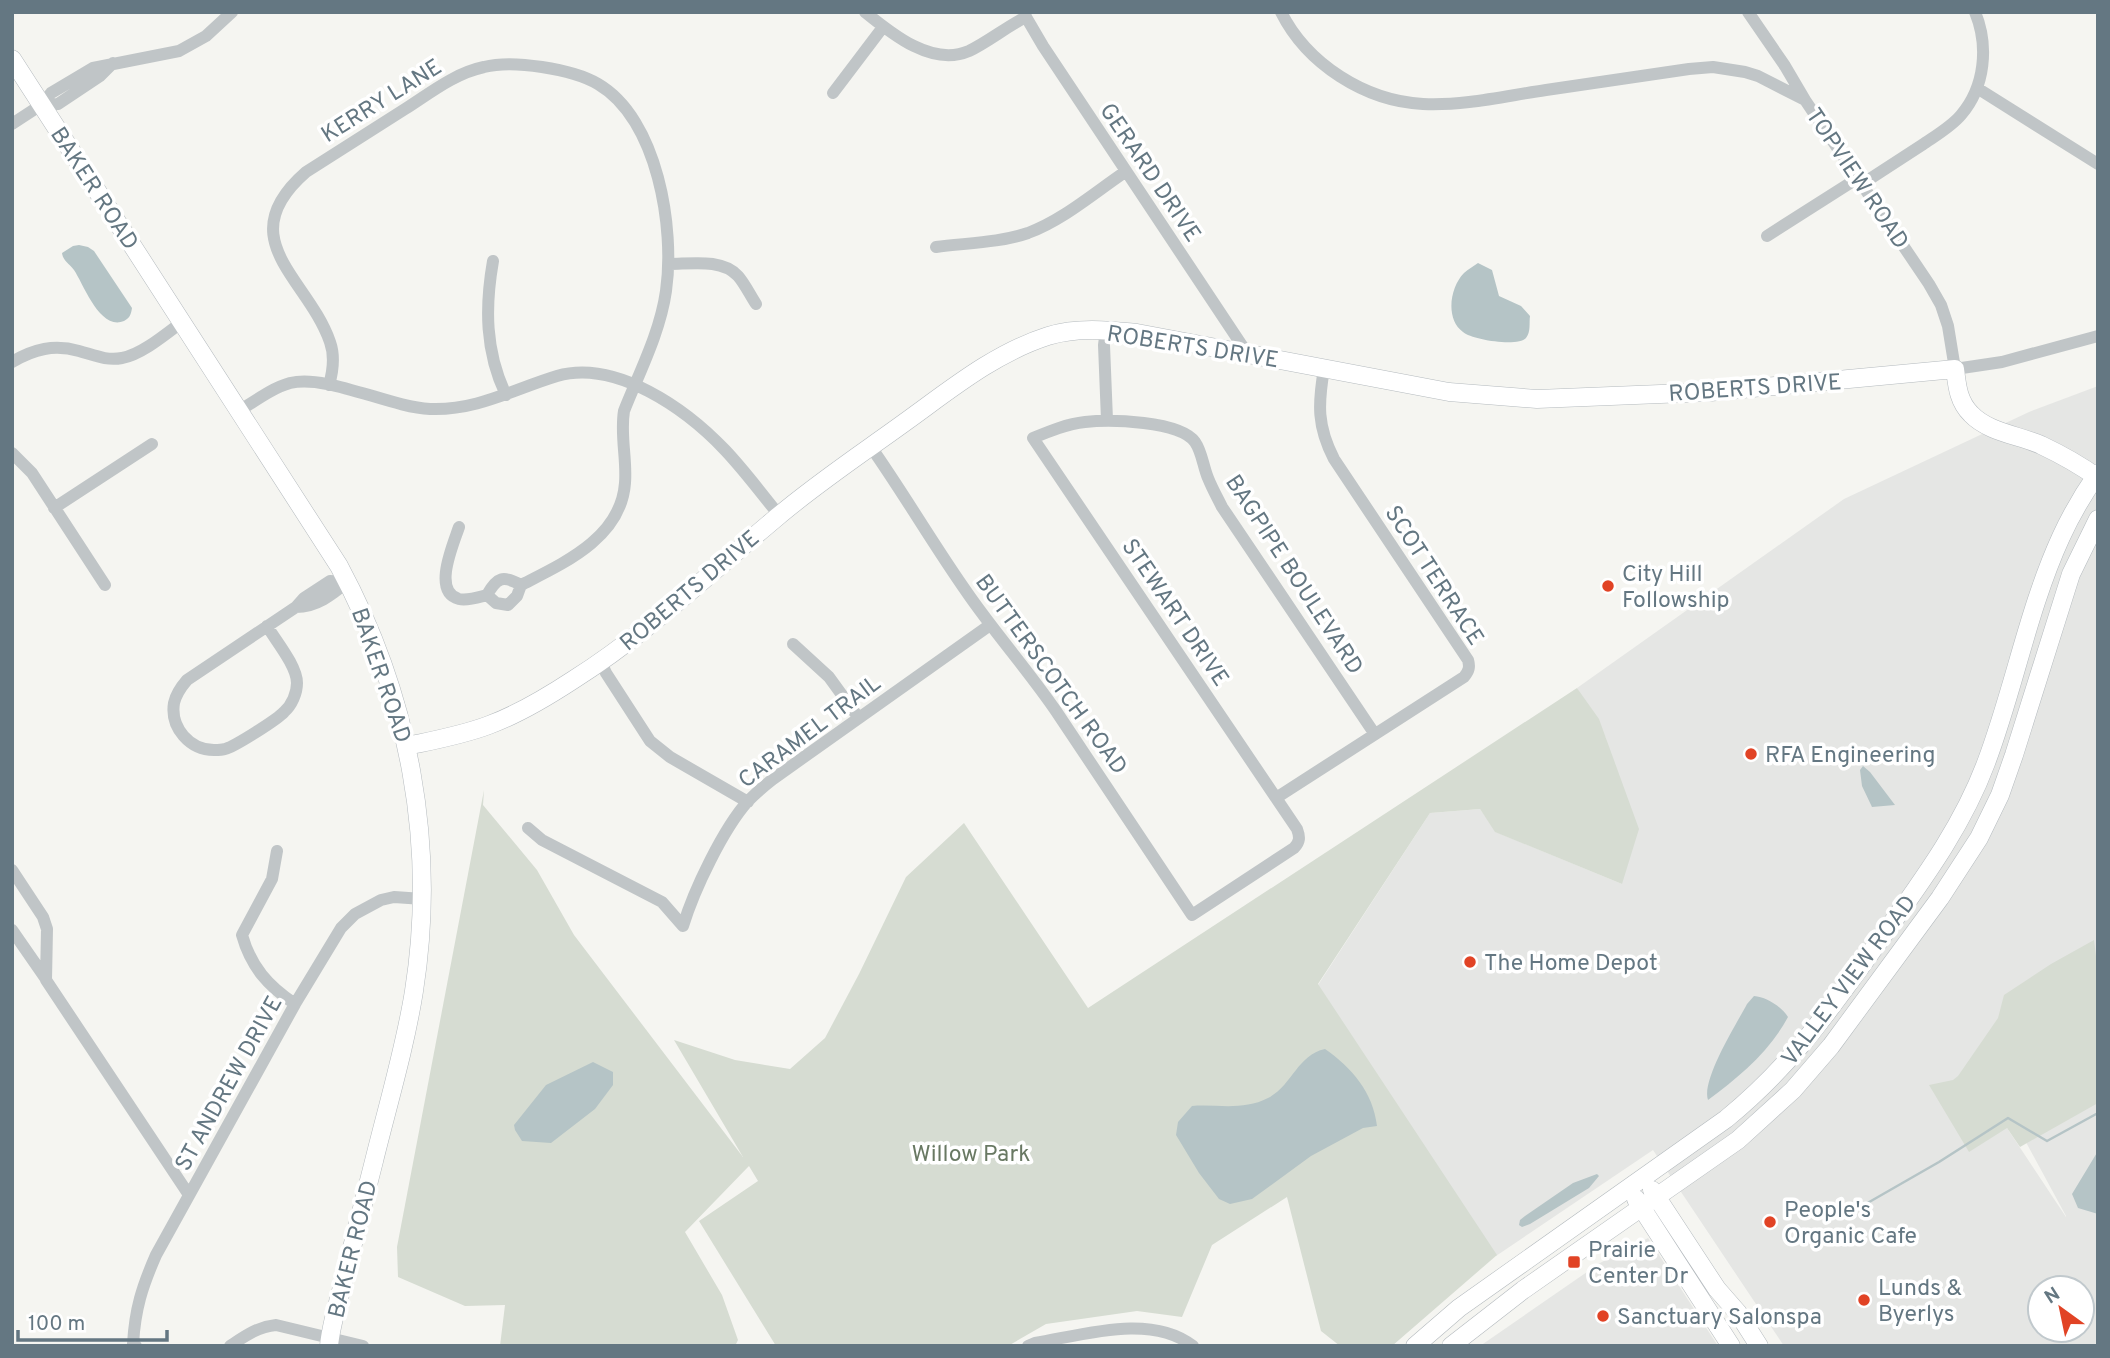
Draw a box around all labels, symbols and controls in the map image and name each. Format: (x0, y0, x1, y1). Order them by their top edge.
street label: KERRY LANE (317, 54, 448, 151)
street label: GERARD DRIVE (1092, 98, 1206, 248)
street label: TOPVIEW ROAD (1798, 103, 1914, 256)
street label: BAKER ROAD (42, 122, 143, 256)
street label: ROBERTS DRIVE (1105, 321, 1281, 376)
street label: ROBERTS DRIVE (1668, 369, 1843, 410)
street label: BAGPIPE BOULEVARD (1217, 470, 1368, 681)
street label: SCOT TERRACE (1377, 501, 1489, 652)
street label: ROBERTS DRIVE (615, 525, 766, 659)
street label: STEWART DRIVE (1114, 534, 1234, 693)
place label: City Hill Followship (1622, 561, 1729, 616)
street label: BUTTERSCOTCH ROAD (968, 570, 1132, 781)
marker: City Hill Followship (1600, 578, 1616, 594)
street label: BAKER ROAD (343, 604, 416, 747)
street label: CARAMEL TRAIL (734, 670, 888, 796)
place label: RFA Engineering (1765, 742, 1936, 771)
marker: RFA Engineering (1743, 746, 1759, 762)
street label: VALLEY VIEW ROAD (1776, 890, 1924, 1073)
place label: The Home Depot (1484, 950, 1658, 979)
marker: The Home Depot (1462, 954, 1478, 970)
street label: ST ANDREW DRIVE (170, 991, 290, 1177)
park label: Willow Park (911, 1141, 1031, 1170)
street label: BAKER ROAD (323, 1178, 386, 1321)
place label: People's Organic Cafe (1784, 1197, 1917, 1252)
marker: People's Organic Cafe (1762, 1214, 1778, 1230)
place label: Prairie Center Dr (1588, 1237, 1688, 1292)
marker: Prairie Center Dr (1566, 1254, 1582, 1270)
north arrow (2026, 1274, 2096, 1344)
place label: Lunds & Byerlys (1878, 1275, 1962, 1330)
text: N (2041, 1283, 2065, 1310)
marker: Lunds & Byerlys (1856, 1292, 1872, 1308)
scale bar (18, 1298, 166, 1342)
place label: Sanctuary Salonspa (1617, 1304, 1822, 1333)
marker: Sanctuary Salonspa (1595, 1308, 1611, 1324)
text: 100 m (28, 1311, 85, 1338)

